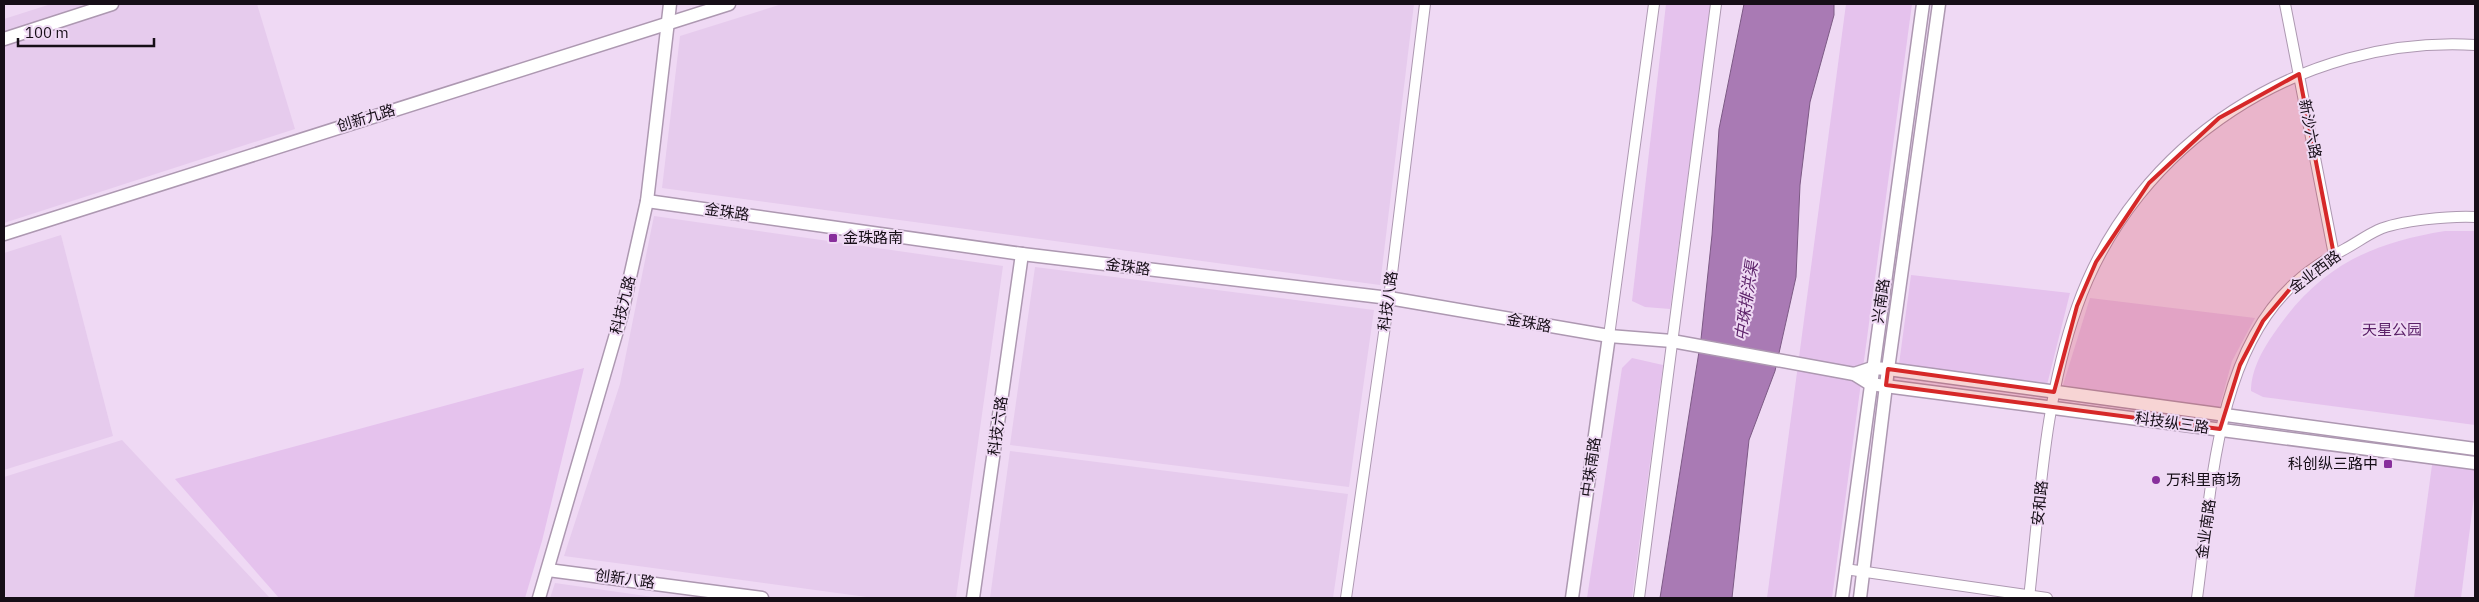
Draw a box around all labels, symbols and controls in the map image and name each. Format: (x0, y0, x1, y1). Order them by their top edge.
scale bar (18, 15, 154, 47)
text: 100 m (25, 23, 69, 42)
street label: 新沙六路 (2295, 98, 2326, 160)
street label: 创新九路 (334, 100, 397, 135)
street label: 金珠路 (703, 199, 751, 224)
place label: 金珠路南 (843, 228, 903, 247)
marker: 金珠路南 (827, 232, 839, 244)
street label: 金业西路 (2285, 246, 2344, 297)
street label: 金珠路 (1105, 254, 1152, 279)
water label: 中珠排洪渠 (1731, 258, 1762, 342)
street label: 科技八路 (1374, 270, 1401, 332)
street label: 科技九路 (606, 273, 639, 336)
street label: 兴南路 (1868, 277, 1893, 325)
street label: 金珠路 (1505, 309, 1553, 336)
park label: 天星公园 (2362, 320, 2422, 339)
street label: 科技六路 (984, 395, 1011, 457)
street label: 科技纵三路 (2134, 408, 2211, 437)
street label: 中珠南路 (1577, 436, 1604, 498)
place label: 科创纵三路中 (2288, 454, 2378, 473)
marker: 科创纵三路中 (2382, 458, 2394, 470)
place label: 万科里商场 (2166, 470, 2241, 489)
marker: 万科里商场 (2150, 474, 2162, 486)
street label: 安和路 (2028, 480, 2051, 526)
street label: 金业南路 (2192, 498, 2219, 560)
street label: 创新八路 (594, 565, 656, 592)

